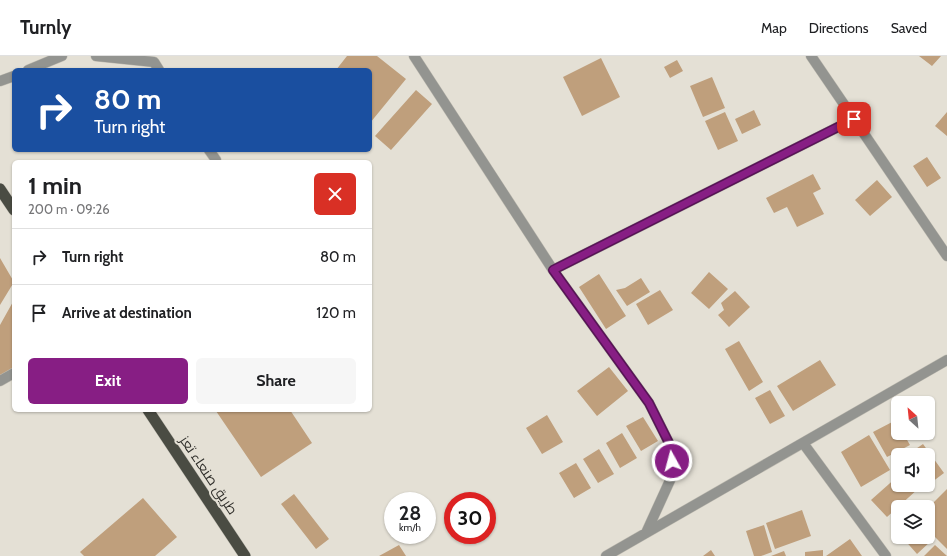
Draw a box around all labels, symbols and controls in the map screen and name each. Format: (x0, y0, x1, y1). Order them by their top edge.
text: Turnly (20, 16, 71, 39)
text: Map (761, 19, 787, 37)
text: Directions (809, 19, 869, 37)
text: Saved (891, 19, 927, 37)
text: 80 m (94, 82, 161, 116)
icon: right (28, 84, 80, 136)
pin (837, 102, 871, 136)
icon: arrive (843, 108, 865, 130)
text: Turn right (94, 116, 165, 138)
text: 1 min (28, 171, 82, 200)
button: close (314, 173, 356, 215)
text: 200 m · 09:26 (28, 201, 110, 217)
icon: right (28, 246, 50, 268)
text: Turn right (62, 248, 123, 266)
text: 80 m (320, 248, 356, 266)
icon: arrive (28, 302, 50, 324)
text: Arrive at destination (62, 304, 192, 322)
text: 120 m (316, 304, 356, 322)
button: Exit (28, 358, 188, 404)
button: Share (196, 358, 356, 404)
north arrow (891, 396, 935, 440)
map controls (891, 396, 935, 544)
street label: طريق صنعاء تعز (175, 431, 242, 518)
position arrow (651, 440, 693, 482)
button: sound (891, 448, 935, 492)
speed limit sign: 30 (444, 492, 496, 544)
button: layers (891, 500, 935, 544)
text: 28 (399, 501, 421, 525)
text: km/h (399, 521, 421, 534)

